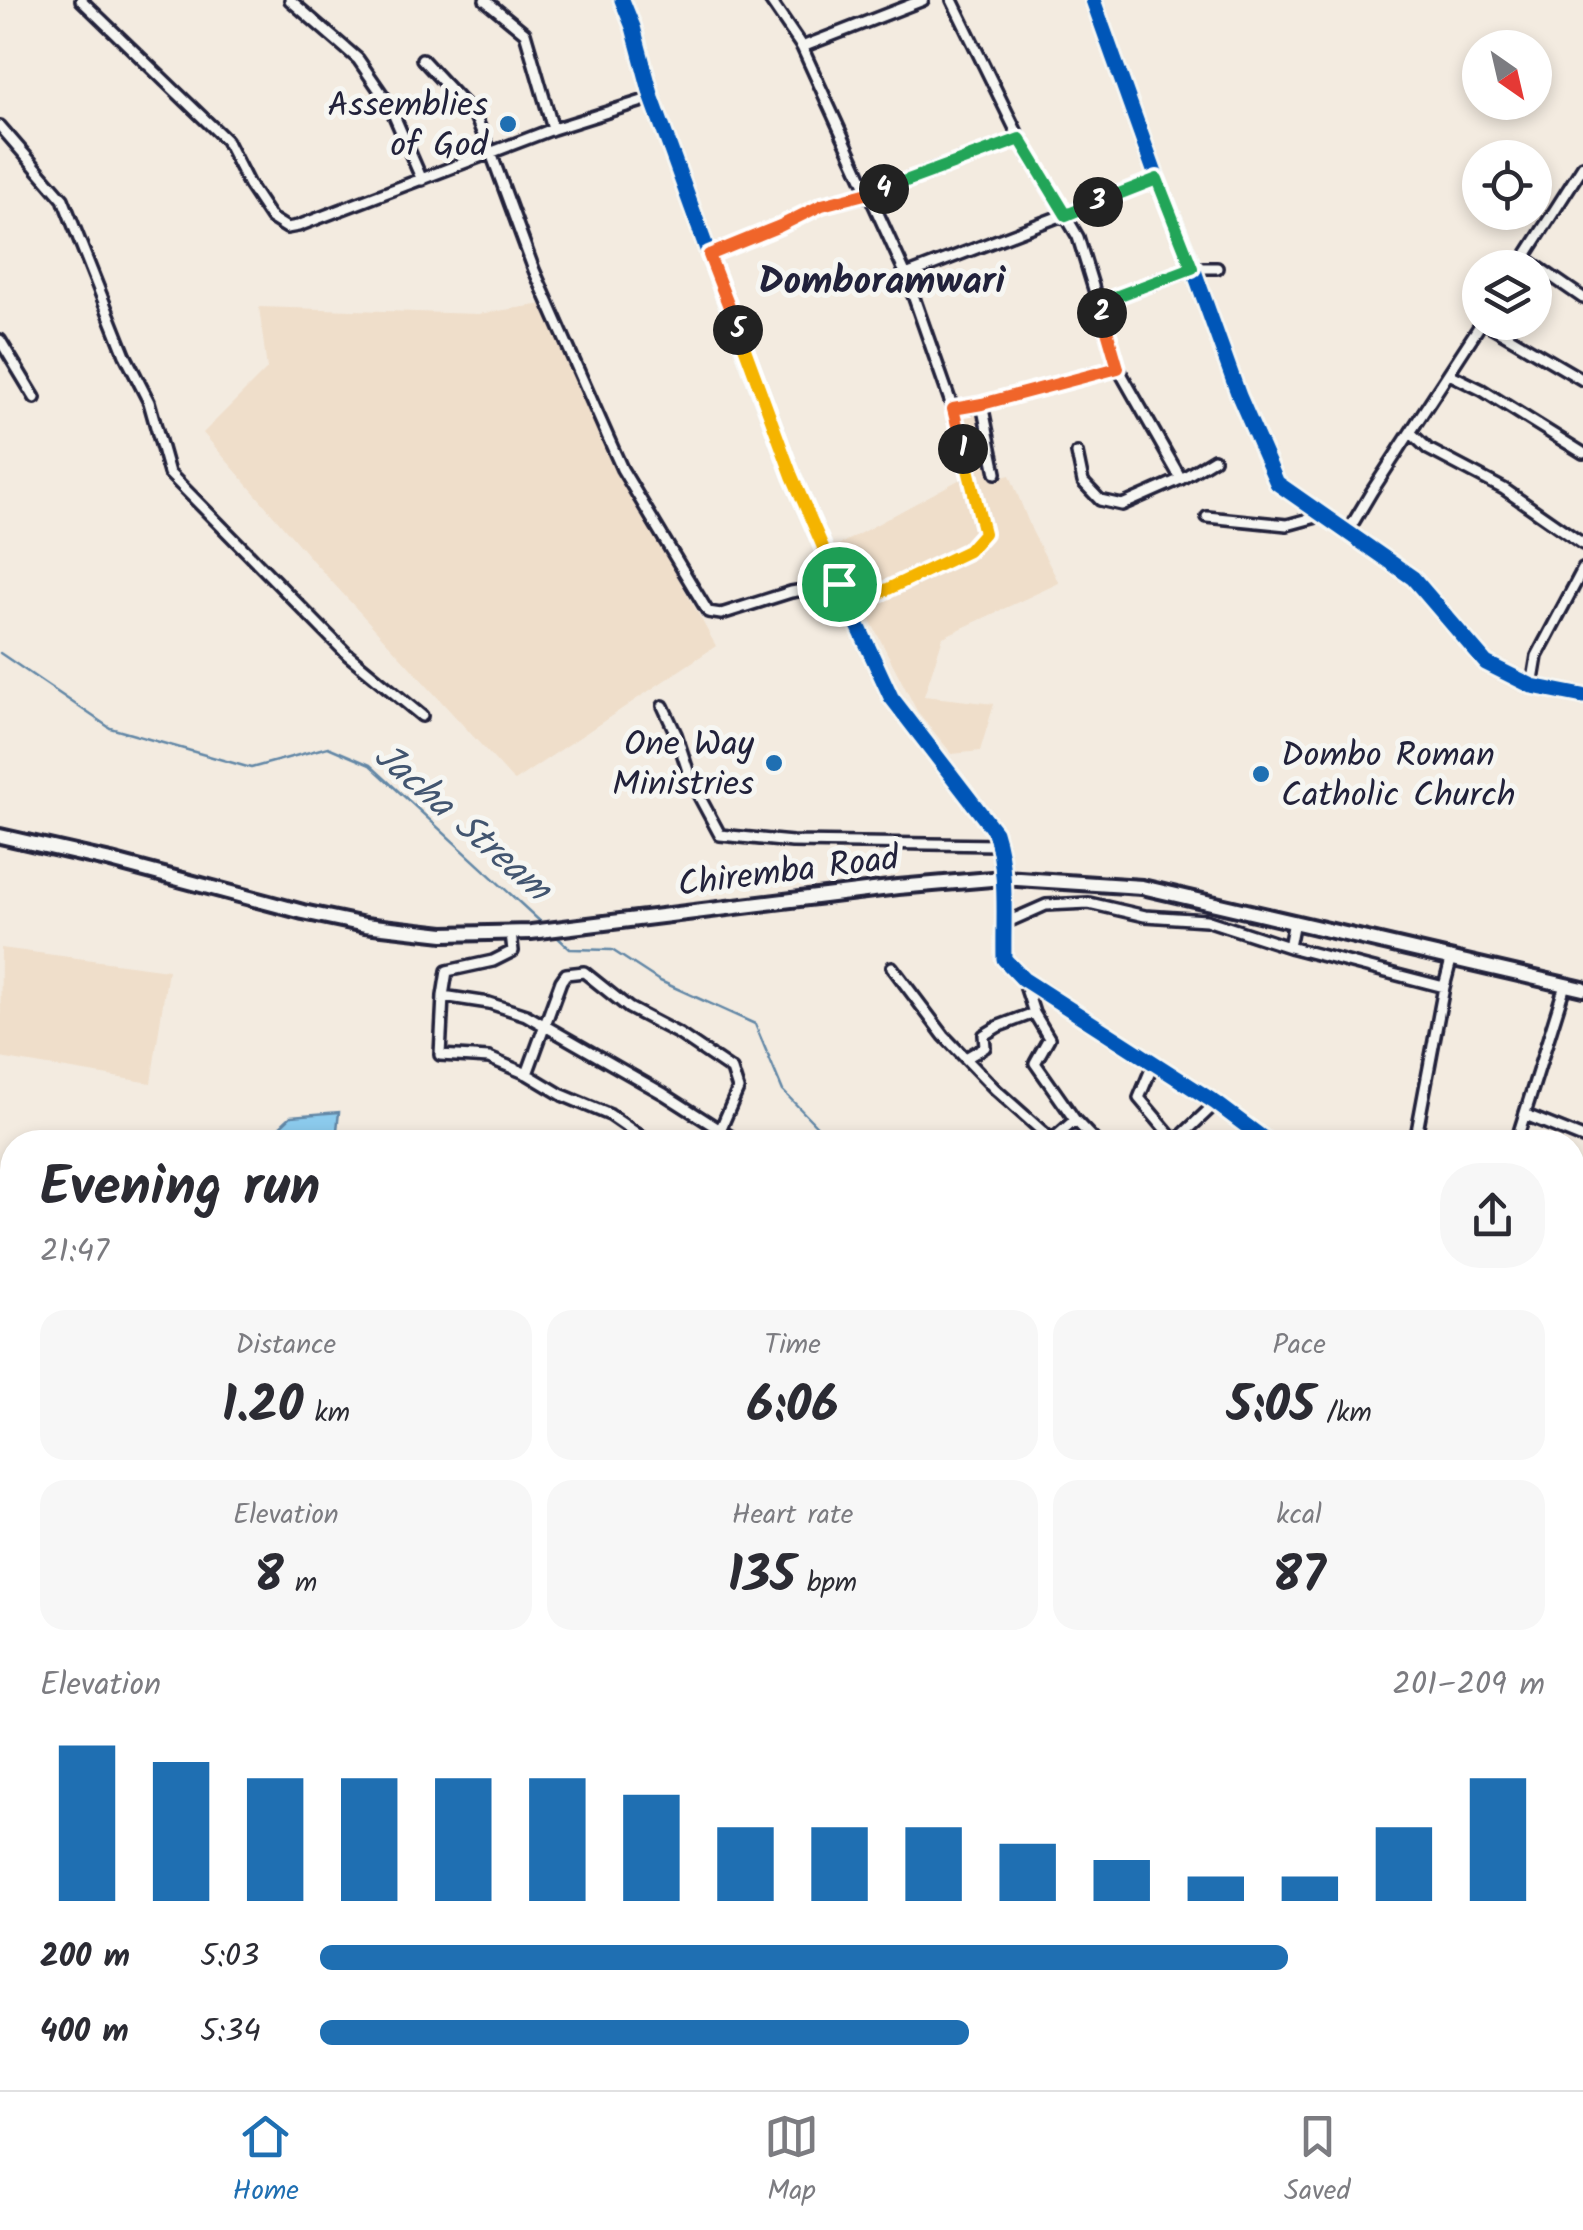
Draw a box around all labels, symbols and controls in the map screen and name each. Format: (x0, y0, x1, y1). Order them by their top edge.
north arrow (1462, 30, 1552, 120)
map controls (1462, 30, 1552, 340)
place label: Assemblies of God (327, 79, 490, 175)
marker: Assemblies of God (497, 113, 519, 135)
button: locate (1462, 140, 1552, 230)
pin: 4 (859, 164, 909, 214)
text: 4 (876, 166, 892, 211)
pin: 3 (1073, 177, 1123, 227)
text: 3 (1090, 179, 1106, 224)
button: layers (1462, 250, 1552, 340)
district label: Domboramwari (759, 253, 1007, 313)
pin: 2 (1077, 288, 1127, 338)
text: 2 (1094, 290, 1110, 335)
pin: 5 (713, 305, 763, 355)
text: 5 (731, 307, 745, 352)
pin: 1 (938, 424, 988, 474)
text: 1 (959, 426, 967, 471)
pin (797, 542, 882, 627)
icon: arrive (812, 557, 867, 612)
place label: One Way Ministries (612, 718, 755, 814)
water label: Jacha Stream (359, 729, 565, 919)
place label: Dombo Roman Catholic Church (1281, 729, 1516, 825)
marker: One Way Ministries (763, 752, 785, 774)
marker: Dombo Roman Catholic Church (1250, 763, 1272, 785)
street label: Chiremba Road (675, 831, 904, 914)
text: Evening run (40, 1146, 320, 1233)
button: share (1440, 1163, 1545, 1268)
text: 21:47 (40, 1227, 109, 1278)
text: Distance (236, 1323, 336, 1368)
text: Time (764, 1323, 821, 1368)
text: Pace (1272, 1323, 1326, 1368)
text: 1.20 (222, 1368, 303, 1448)
text: 6:06 (746, 1368, 839, 1448)
text: 5:05 (1227, 1368, 1315, 1448)
text: km (303, 1391, 350, 1436)
text: /km (1315, 1391, 1372, 1436)
text: Elevation (233, 1493, 339, 1538)
text: Heart rate (732, 1493, 853, 1538)
text: kcal (1276, 1493, 1322, 1538)
text: 8 (254, 1538, 284, 1618)
text: 135 (728, 1538, 796, 1618)
text: 87 (1273, 1538, 1326, 1618)
text: m (284, 1561, 317, 1606)
text: bpm (796, 1561, 857, 1606)
text: Elevation (40, 1660, 161, 1711)
text: 201–209 m (1392, 1660, 1545, 1711)
text: 200 m (40, 1932, 130, 1983)
text: 5:03 (200, 1932, 259, 1983)
text: 400 m (40, 2007, 129, 2058)
text: 5:34 (200, 2007, 261, 2058)
tab: Home (233, 2109, 299, 2214)
tab: Map (764, 2109, 819, 2214)
tab: Saved (1284, 2109, 1350, 2214)

